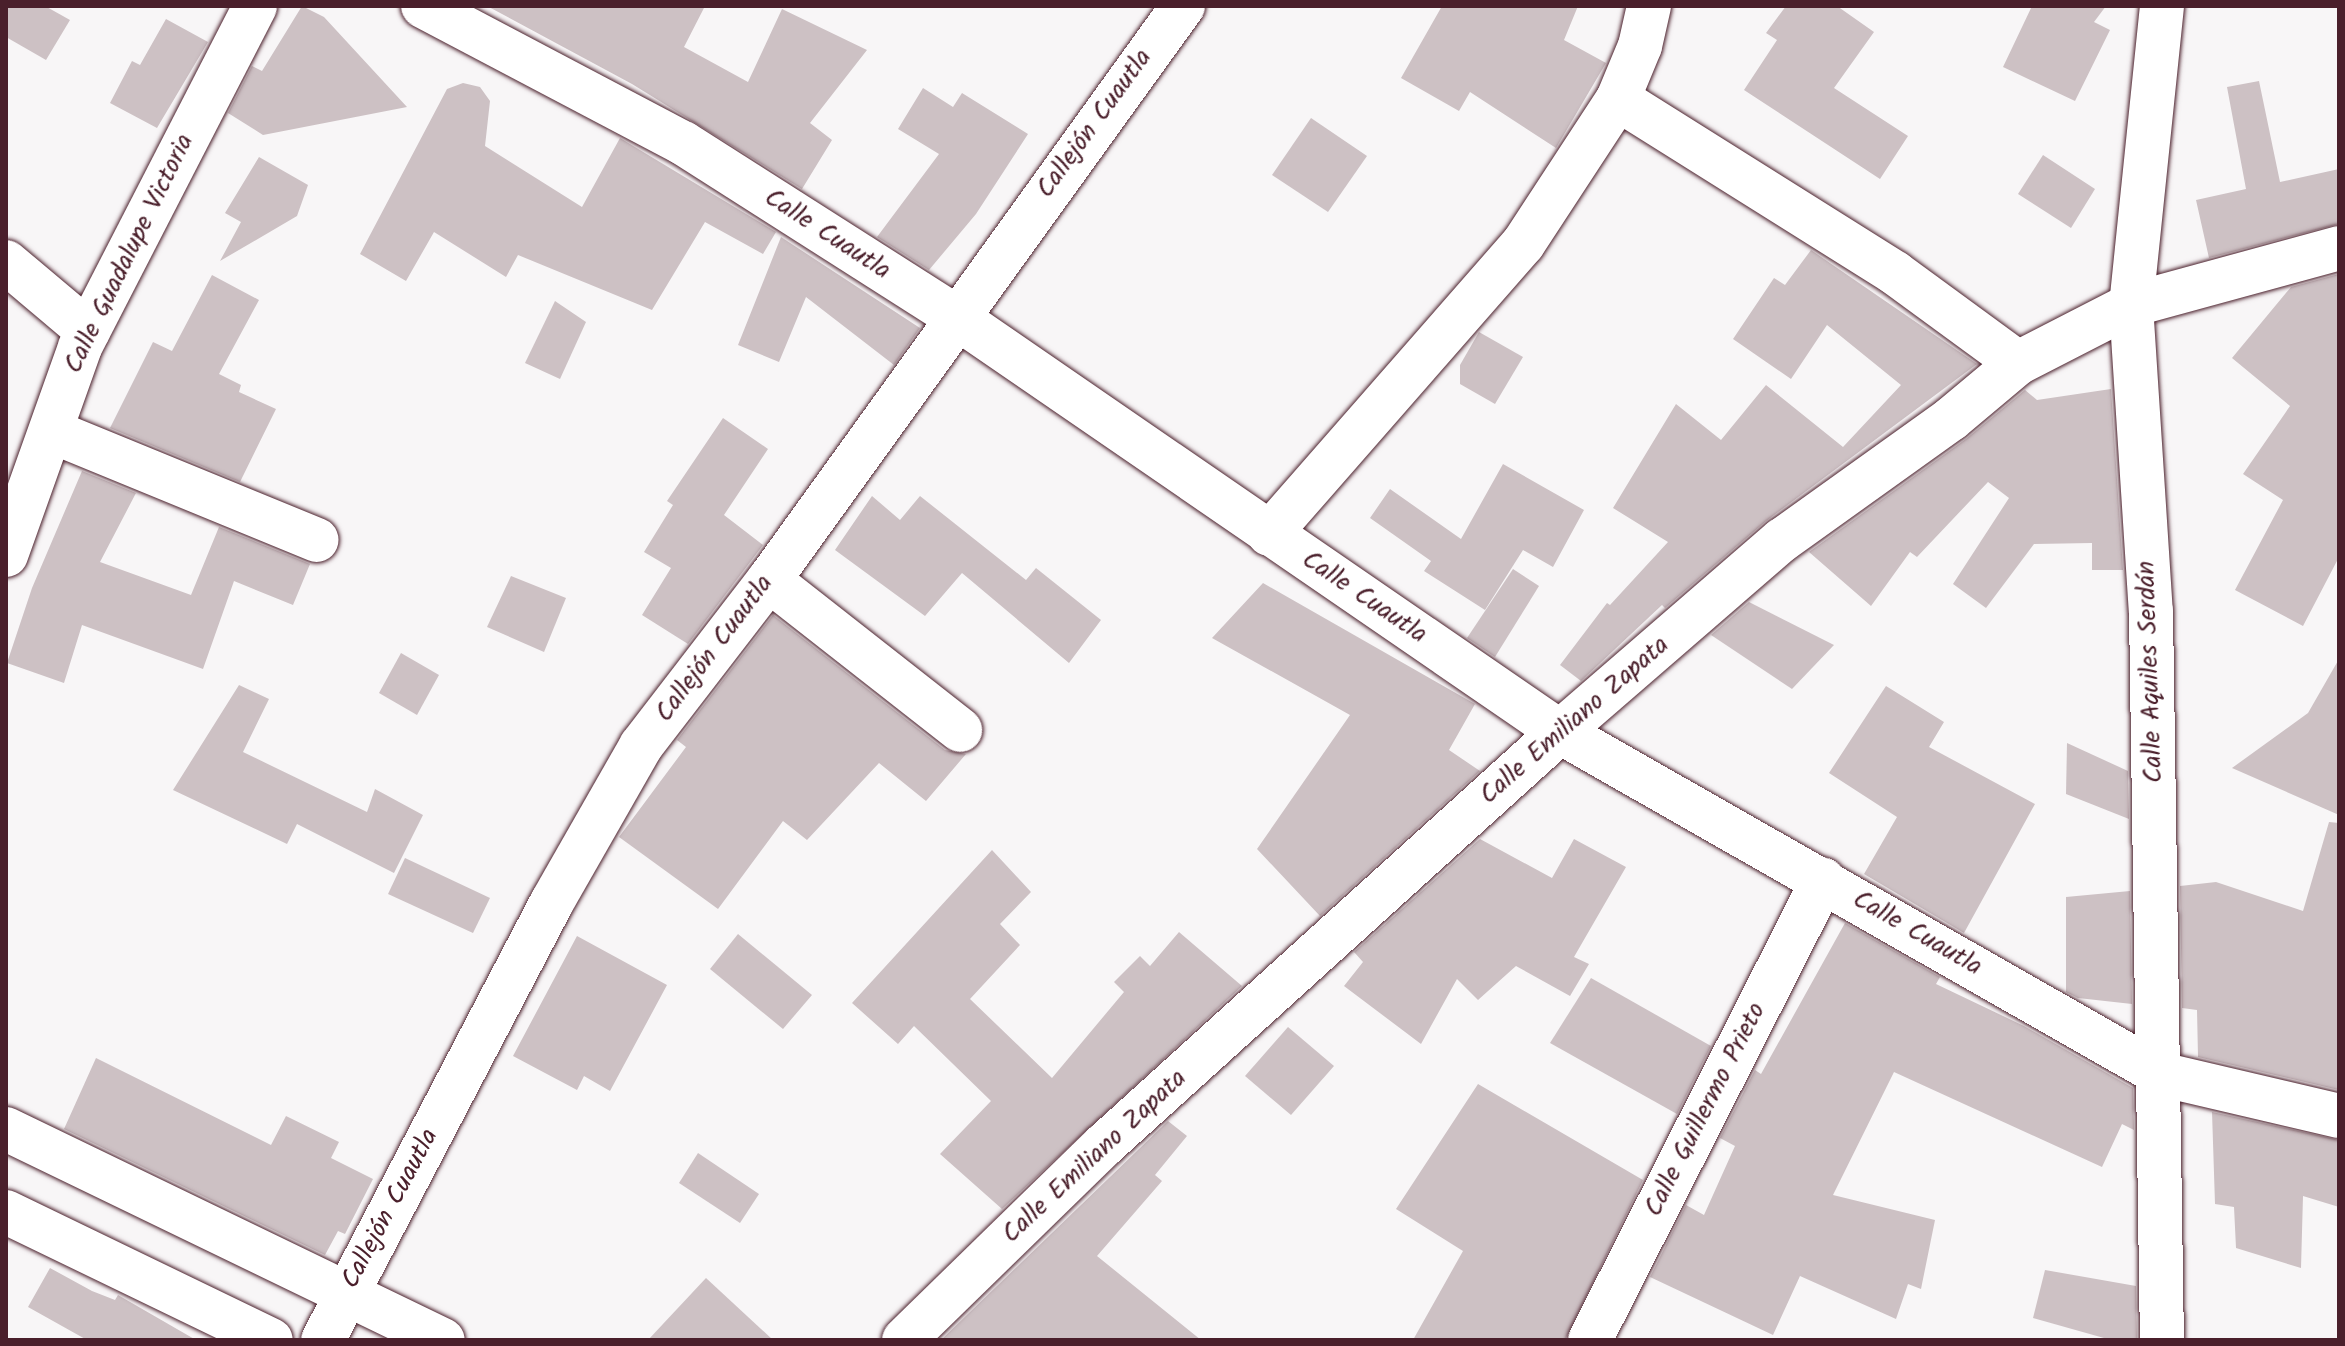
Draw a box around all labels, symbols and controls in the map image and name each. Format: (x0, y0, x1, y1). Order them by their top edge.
street label: Callejón Cuautla (1031, 44, 1159, 204)
street label: Calle Guadalupe Victoria (59, 129, 201, 379)
street label: Calle Cuautla (758, 183, 896, 287)
street label: Calle Cuautla (1296, 545, 1432, 651)
street label: Calle Aquiles Serdán (2132, 560, 2170, 784)
street label: Callejón Cuautla (650, 569, 780, 729)
street label: Calle Emiliano Zapata (1474, 630, 1676, 812)
street label: Calle Cuautla (1847, 884, 1987, 984)
street label: Calle Guillermo Prieto (1639, 998, 1773, 1222)
street label: Calle Emiliano Zapata (996, 1064, 1194, 1250)
street label: Callejón Cuautla (336, 1124, 446, 1294)

